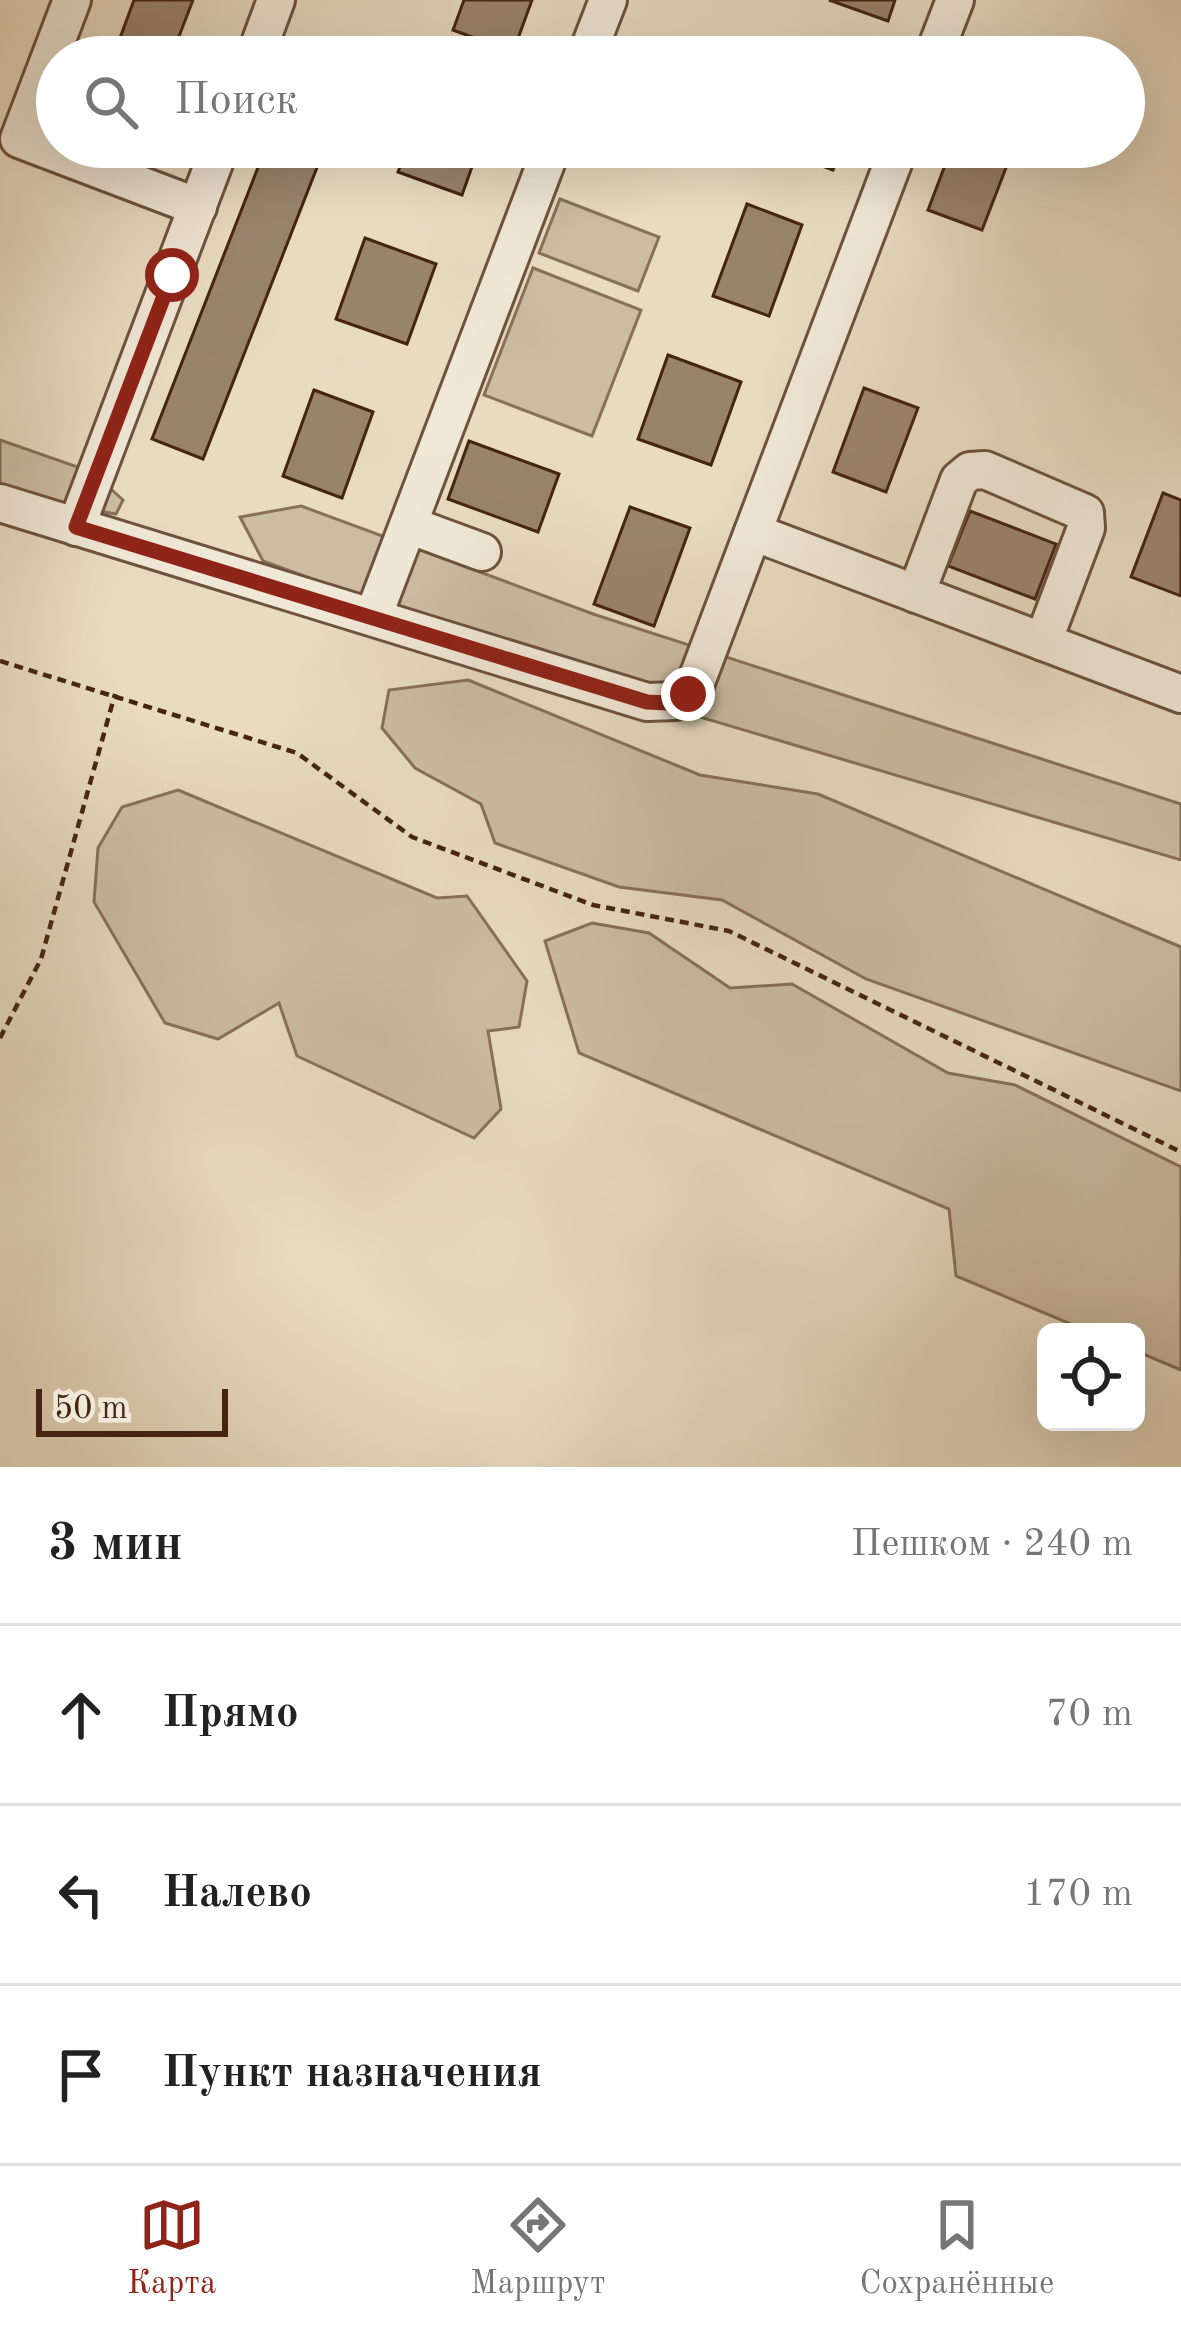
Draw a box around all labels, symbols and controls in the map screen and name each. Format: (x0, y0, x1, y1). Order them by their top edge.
search box (36, 36, 1145, 168)
icon: search (78, 69, 144, 135)
text: Поиск (174, 79, 298, 124)
route start (145, 248, 199, 302)
route end (661, 667, 715, 721)
map controls (1037, 1323, 1145, 1431)
button: locate (1037, 1323, 1145, 1431)
scale bar (36, 1383, 228, 1436)
text: 50 m (54, 1393, 128, 1426)
text: 3 мин (48, 1520, 183, 1571)
text: Пешком · 240 m (851, 1525, 1133, 1564)
icon: ahead (48, 1682, 114, 1748)
text: Прямо (162, 1692, 299, 1737)
text: 70 m (1046, 1695, 1133, 1734)
icon: left (48, 1862, 114, 1928)
text: Налево (162, 1872, 312, 1917)
text: 170 m (1023, 1875, 1133, 1914)
icon: arrive (48, 2042, 114, 2108)
text: Пункт назначения (162, 2052, 542, 2097)
tab: Карта (127, 2192, 216, 2305)
tab: Маршрут (470, 2192, 606, 2305)
tab: Сохранённые (859, 2192, 1054, 2305)

